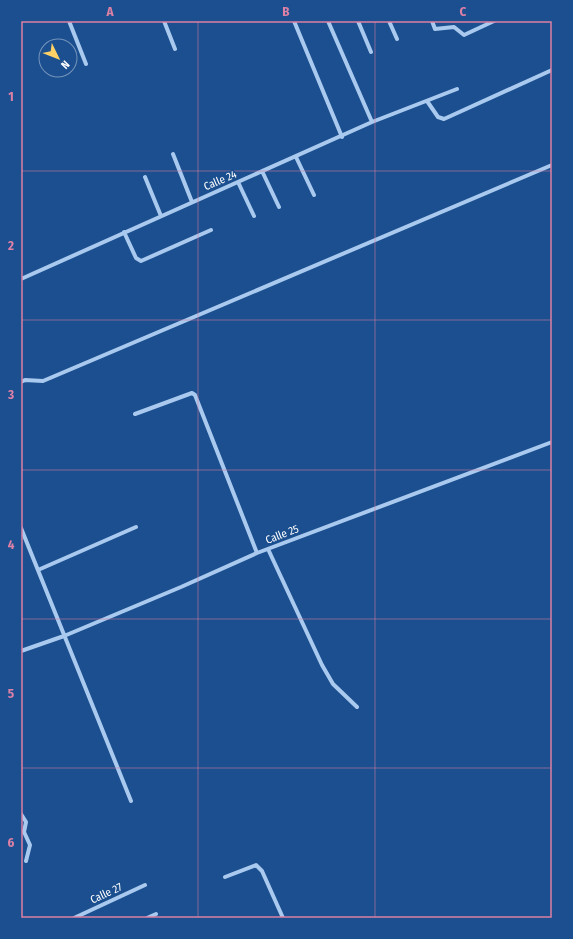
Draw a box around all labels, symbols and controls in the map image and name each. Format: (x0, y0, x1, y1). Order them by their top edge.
text: A (105, 4, 114, 19)
text: B (282, 4, 290, 19)
text: C (460, 4, 467, 19)
north arrow (38, 38, 78, 78)
text: N (58, 58, 72, 71)
text: 1 (8, 89, 14, 104)
street label: Calle 24 (202, 167, 239, 193)
text: 2 (7, 238, 14, 253)
text: 3 (7, 387, 14, 402)
street label: Calle 25 (264, 522, 301, 547)
text: 4 (8, 537, 15, 552)
text: 5 (8, 686, 14, 701)
text: 6 (8, 835, 15, 850)
street label: Calle 27 (88, 880, 125, 906)

